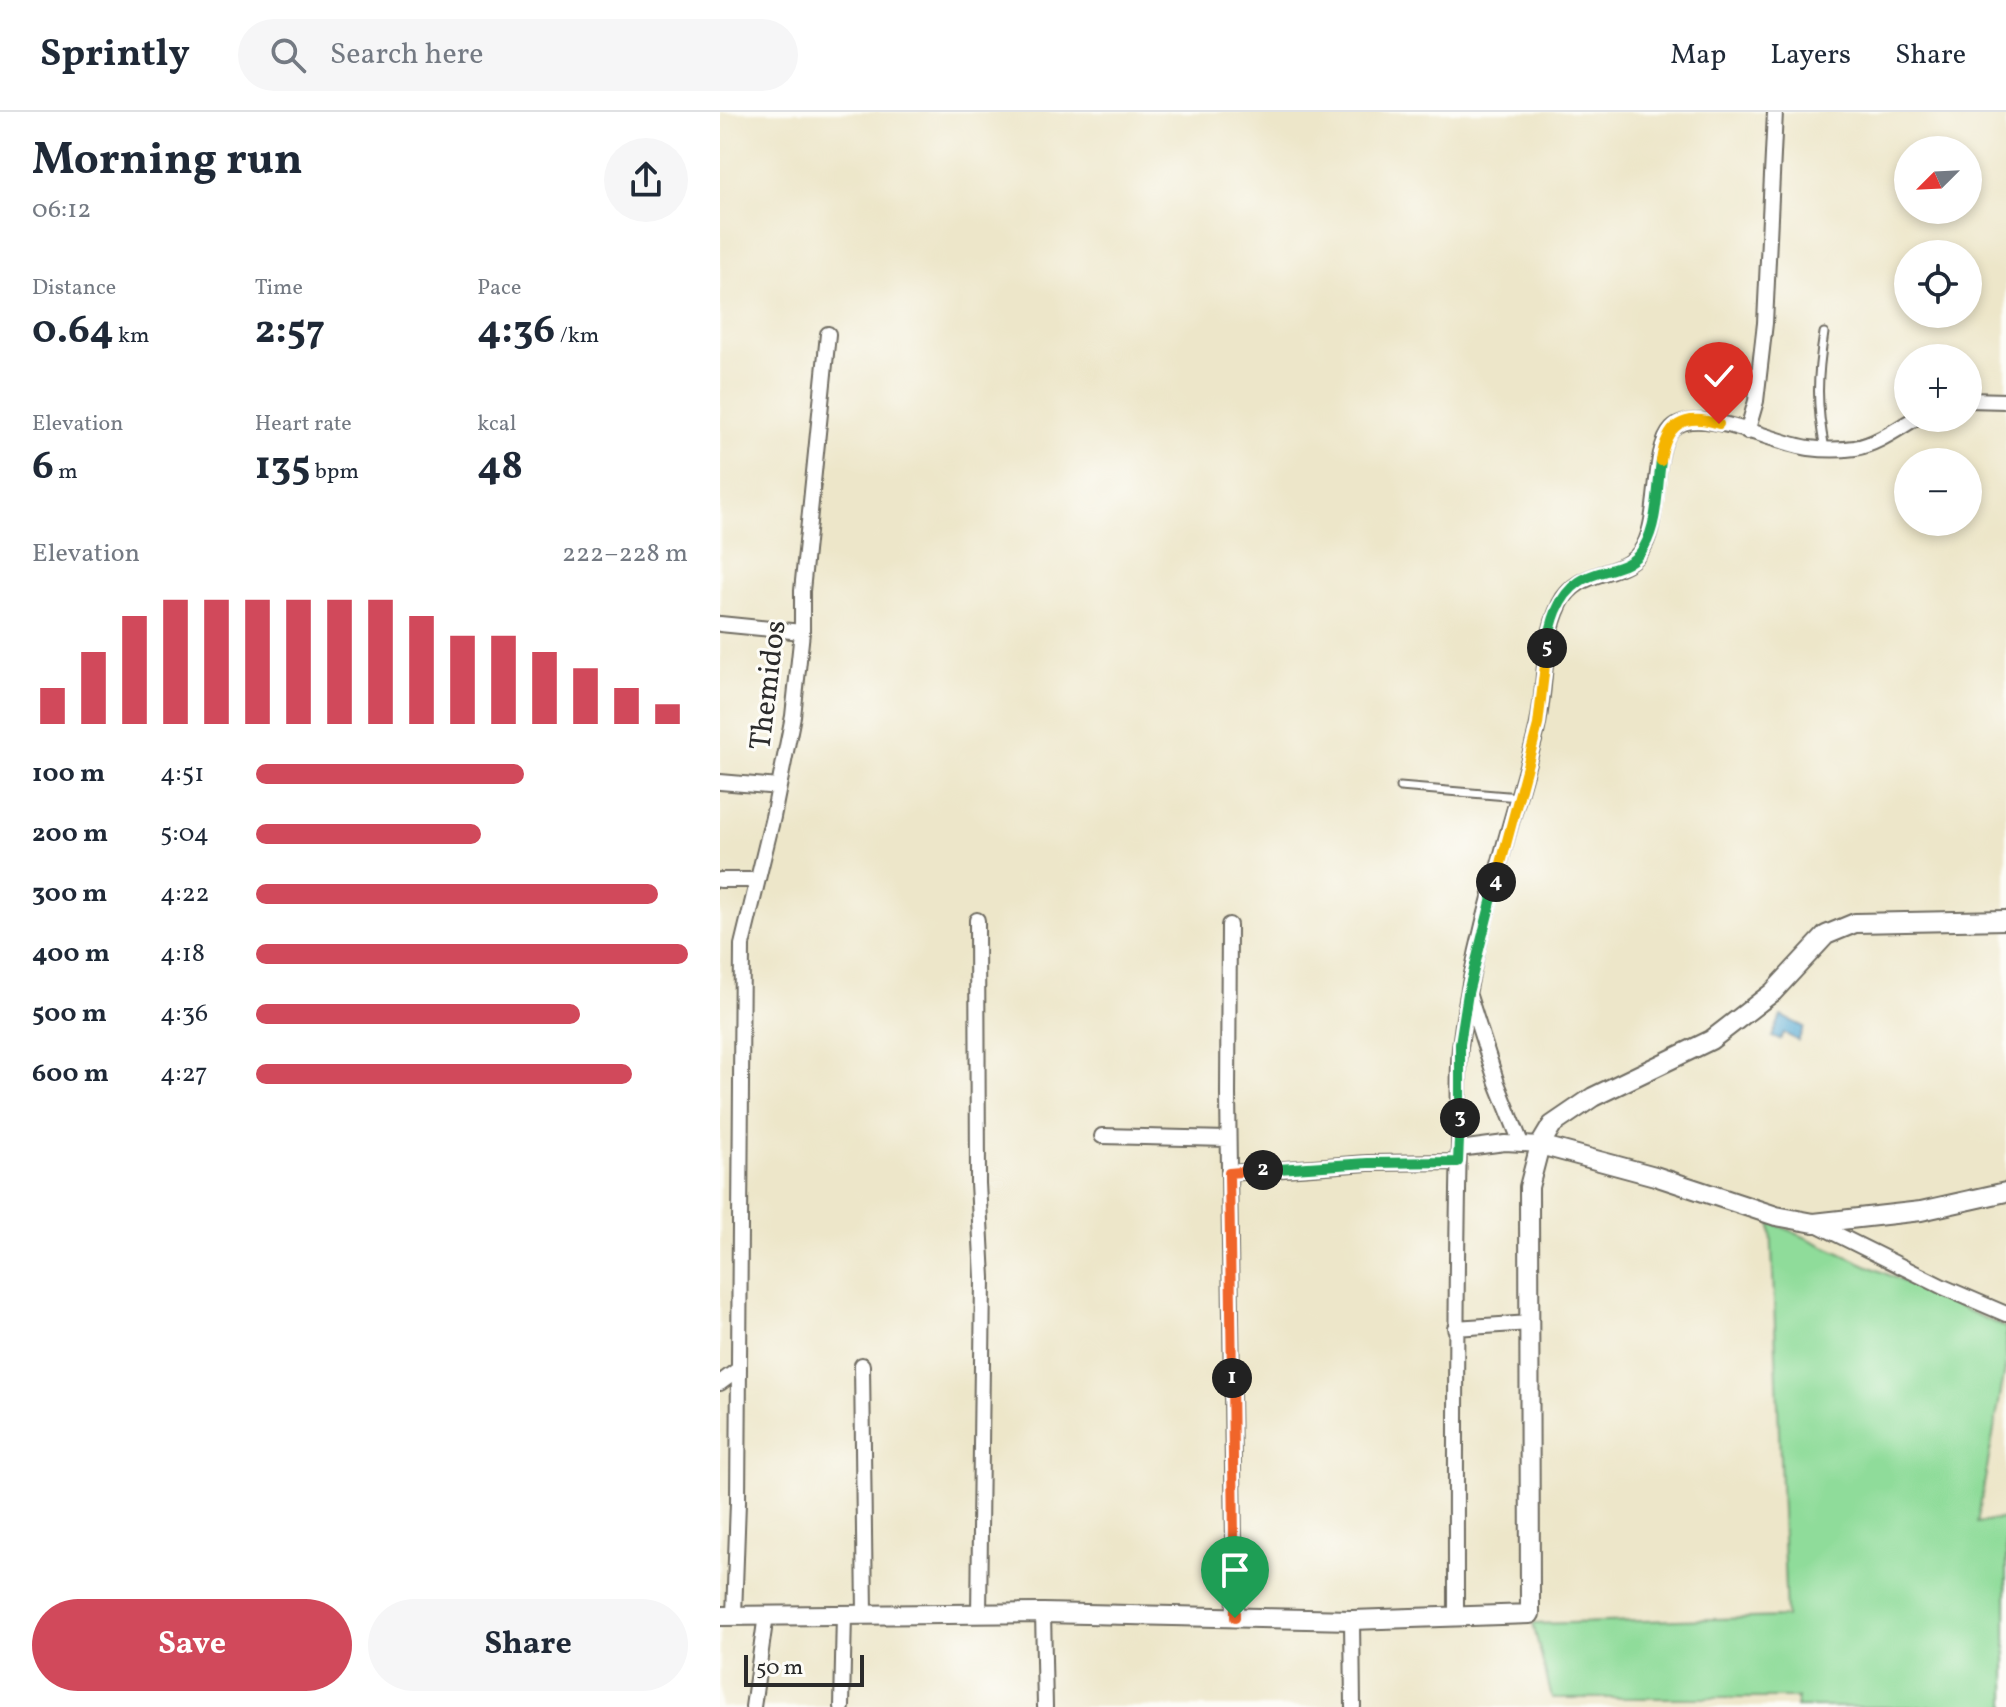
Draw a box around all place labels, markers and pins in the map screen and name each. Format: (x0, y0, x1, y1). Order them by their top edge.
pin (1685, 342, 1753, 424)
pin: 5 (1527, 628, 1567, 668)
pin: 4 (1476, 862, 1516, 902)
pin: 3 (1440, 1098, 1480, 1138)
pin: 2 (1243, 1150, 1283, 1190)
pin: 1 (1212, 1358, 1252, 1398)
pin (1201, 1536, 1269, 1618)

